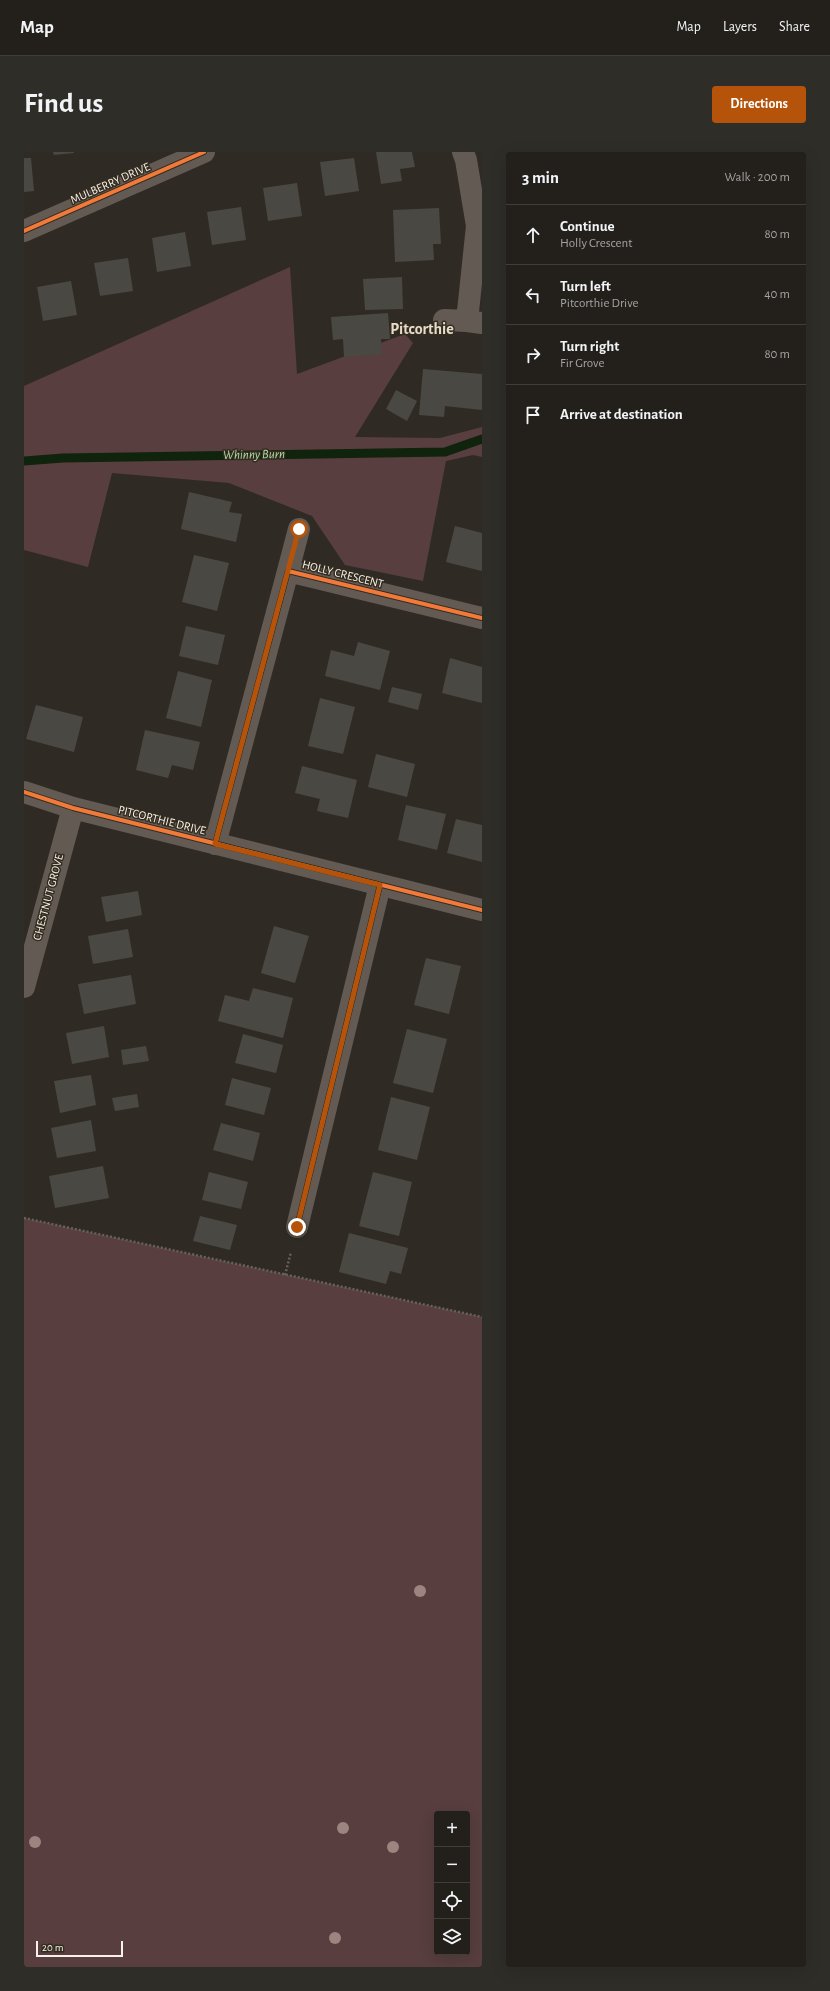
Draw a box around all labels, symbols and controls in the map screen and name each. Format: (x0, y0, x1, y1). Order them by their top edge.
text: Map (20, 18, 54, 37)
text: Map (676, 20, 701, 34)
text: Layers (723, 20, 757, 34)
text: Share (779, 20, 810, 34)
button: Directions (712, 86, 806, 123)
text: Find us (24, 90, 103, 118)
street label: MULBERRY DRIVE (69, 160, 152, 206)
text: 3 min (522, 169, 559, 186)
text: Walk · 200 m (724, 171, 790, 184)
text: Continue (560, 219, 615, 234)
icon: ahead (522, 224, 544, 246)
text: 80 m (764, 228, 790, 241)
text: Holly Crescent (560, 237, 632, 250)
text: Turn left (560, 279, 611, 294)
icon: left (522, 284, 544, 306)
text: 40 m (764, 288, 790, 301)
text: Pitcorthie Drive (560, 297, 639, 310)
district label: Pitcorthie (390, 321, 454, 337)
text: Turn right (560, 339, 619, 354)
icon: right (522, 344, 544, 366)
text: 80 m (764, 348, 790, 361)
text: Fir Grove (560, 357, 604, 370)
icon: arrive (522, 404, 544, 426)
text: Arrive at destination (560, 407, 683, 422)
water label: Whinny Burn (223, 448, 285, 462)
route start (290, 520, 308, 538)
street label: HOLLY CRESCENT (301, 558, 385, 590)
street label: PITCORTHIE DRIVE (117, 803, 207, 837)
street label: CHESTNUT GROVE (31, 852, 65, 941)
route end (288, 1218, 306, 1236)
map controls (434, 1811, 470, 1955)
button: + (434, 1811, 470, 1847)
button: − (434, 1847, 470, 1883)
button: locate (434, 1883, 470, 1919)
button: layers (434, 1919, 470, 1955)
scale bar (36, 1939, 123, 1958)
text: 20 m (42, 1942, 63, 1953)

